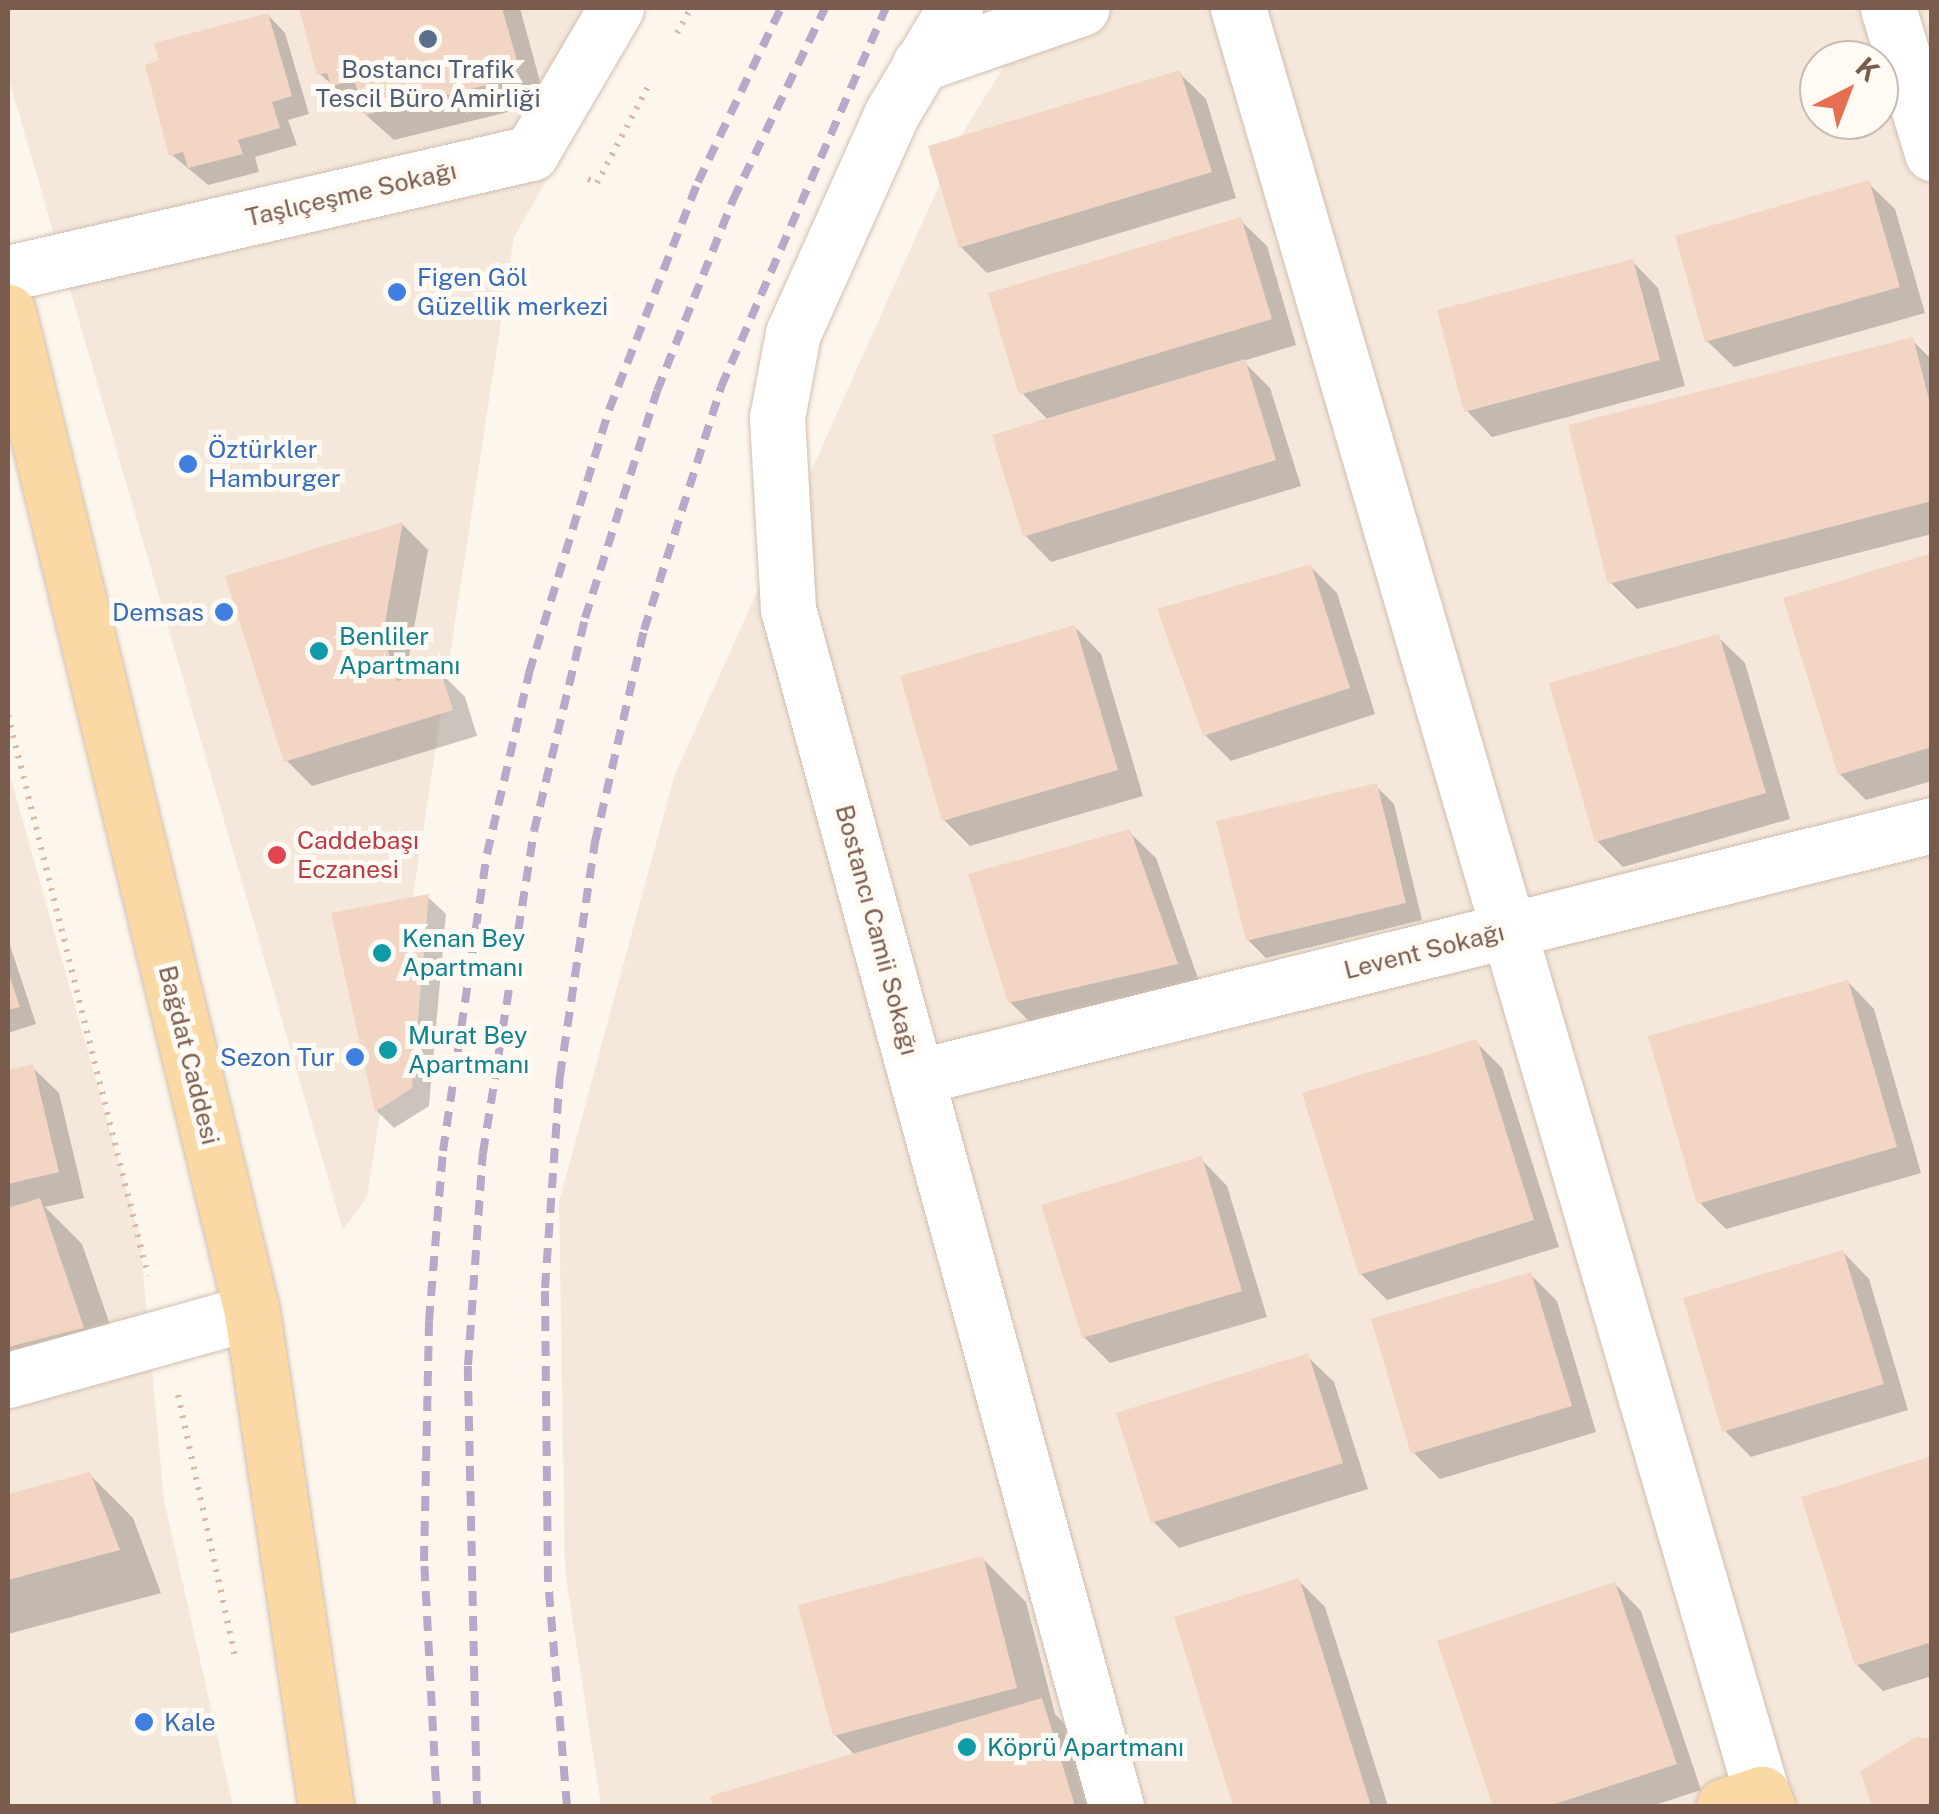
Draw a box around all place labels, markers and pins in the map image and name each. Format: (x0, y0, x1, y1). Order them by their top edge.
marker: Bostancı Trafik Tescil Büro Amirliği (417, 28, 439, 50)
place label: Bostancı Trafik Tescil Büro Amirliği (315, 55, 541, 114)
place label: Figen Göl Güzellik merkezi (417, 263, 608, 322)
marker: Figen Göl Güzellik merkezi (386, 281, 408, 303)
place label: Öztürkler Hamburger (208, 435, 341, 494)
marker: Öztürkler Hamburger (177, 453, 199, 475)
place label: Demsas (112, 597, 204, 627)
marker: Demsas (213, 601, 235, 623)
place label: Benliler Apartmanı (339, 622, 460, 681)
marker: Benliler Apartmanı (308, 640, 330, 662)
place label: Caddebaşı Eczanesi (297, 826, 419, 885)
marker: Caddebaşı Eczanesi (266, 844, 288, 866)
place label: Kenan Bey Apartmanı (402, 924, 525, 983)
marker: Kenan Bey Apartmanı (371, 942, 393, 964)
place label: Murat Bey Apartmanı (408, 1021, 529, 1080)
marker: Murat Bey Apartmanı (377, 1039, 399, 1061)
place label: Sezon Tur (220, 1042, 335, 1072)
marker: Sezon Tur (344, 1046, 366, 1068)
place label: Kale (164, 1707, 216, 1737)
marker: Kale (133, 1711, 155, 1733)
place label: Köprü Apartmanı (987, 1732, 1184, 1762)
marker: Köprü Apartmanı (956, 1736, 978, 1758)

